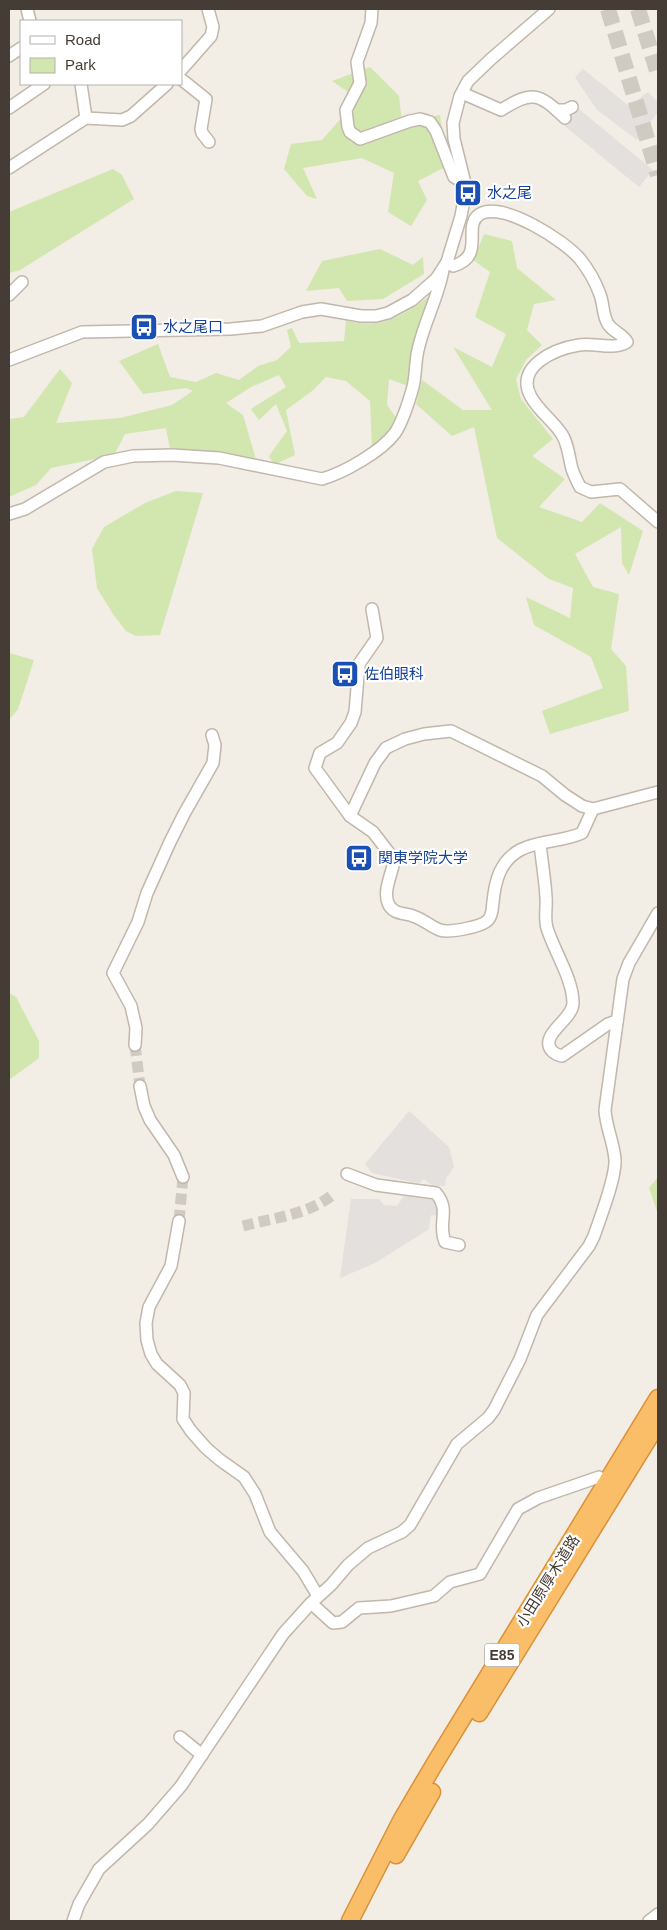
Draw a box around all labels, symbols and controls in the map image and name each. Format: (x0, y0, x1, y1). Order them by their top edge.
legend (20, 20, 182, 85)
text: Road (65, 31, 101, 48)
text: Park (65, 56, 96, 73)
bus stop icon: 水之尾 (453, 178, 483, 208)
place label: 水之尾 (487, 184, 532, 201)
bus stop icon: 水之尾口 (129, 312, 159, 342)
place label: 水之尾口 (163, 318, 223, 335)
bus stop icon: 佐伯眼科 (330, 659, 360, 689)
place label: 佐伯眼科 (364, 665, 424, 682)
bus stop icon: 関東学院大学 (344, 843, 374, 873)
place label: 関東学院大学 (378, 849, 468, 866)
street label: 小田原厚木道路 (513, 1532, 583, 1630)
road number: E85 (484, 1644, 520, 1666)

